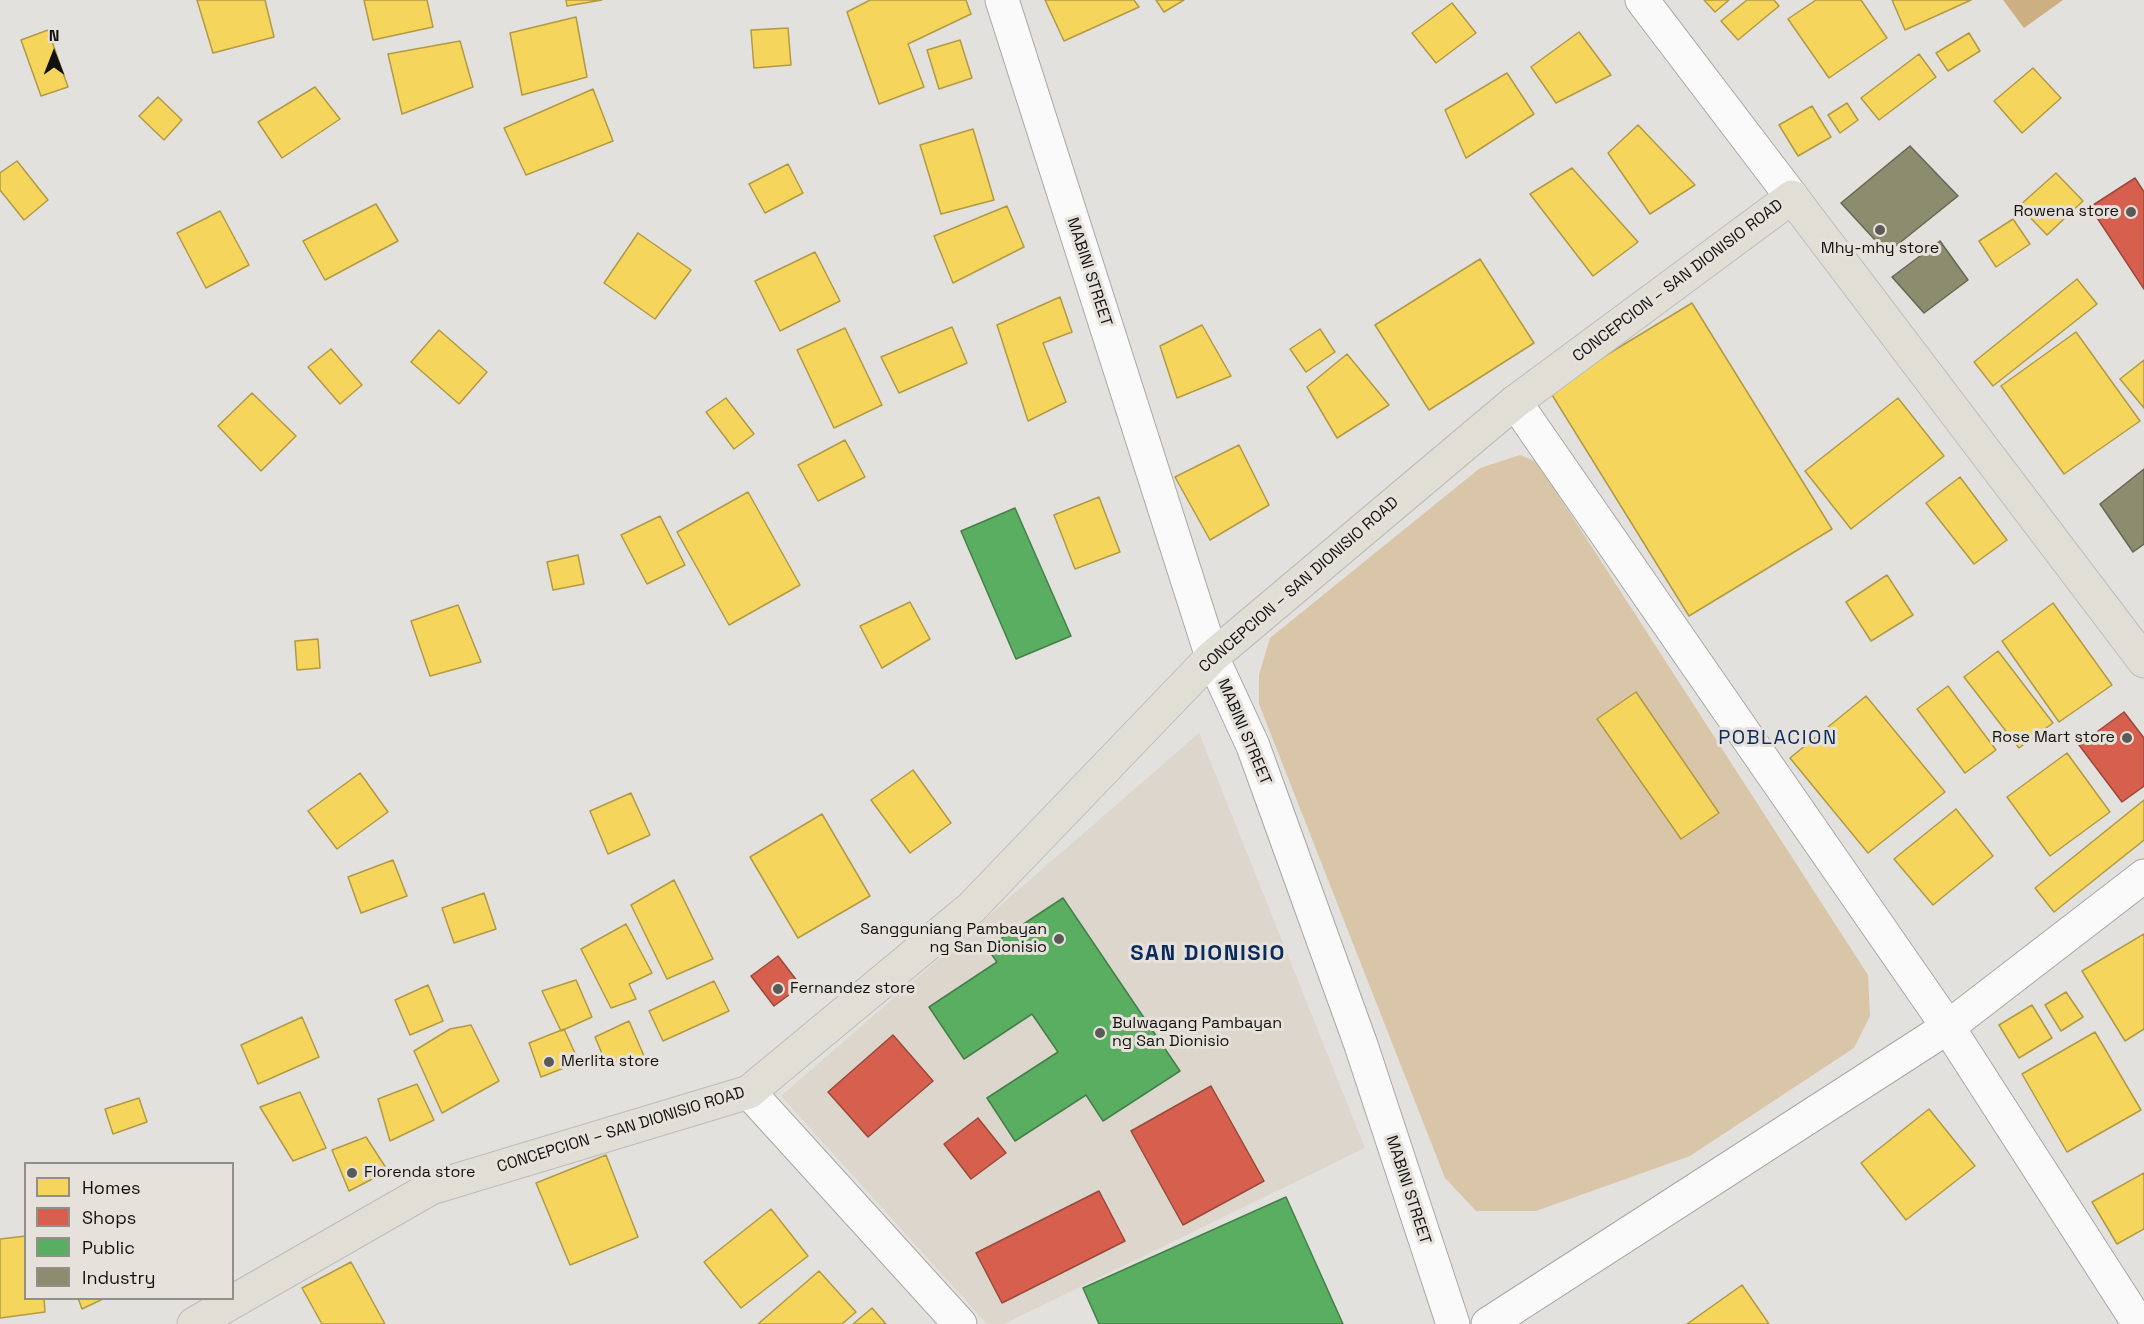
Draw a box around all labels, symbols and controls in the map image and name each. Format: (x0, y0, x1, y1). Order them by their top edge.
north arrow (24, 24, 84, 84)
text: N (49, 25, 59, 46)
street label: CONCEPCION – SAN DIONISIO ROAD (1569, 196, 1787, 366)
place label: Rowena store (2013, 202, 2119, 222)
marker: Rowena store (2124, 205, 2138, 219)
street label: MABINI STREET (1062, 215, 1116, 329)
marker: Mhy-mhy store (1873, 223, 1887, 237)
place label: Mhy-mhy store (1821, 239, 1939, 259)
street label: CONCEPCION – SAN DIONISIO ROAD (1195, 493, 1403, 677)
street label: MABINI STREET (1213, 676, 1275, 788)
district label: POBLACION (1718, 727, 1838, 751)
place label: Rose Mart store (1992, 728, 2115, 748)
marker: Rose Mart store (2120, 731, 2134, 745)
place label: Sangguniang Pambayan ng San Dionisio (860, 920, 1047, 958)
marker: Sangguniang Pambayan ng San Dionisio (1052, 932, 1066, 946)
district label: SAN DIONISIO (1130, 941, 1286, 967)
place label: Fernandez store (790, 979, 915, 999)
marker: Fernandez store (771, 982, 785, 996)
place label: Bulwagang Pambayan ng San Dionisio (1112, 1014, 1282, 1052)
marker: Bulwagang Pambayan ng San Dionisio (1093, 1026, 1107, 1040)
place label: Merlita store (561, 1052, 659, 1072)
marker: Merlita store (542, 1055, 556, 1069)
street label: CONCEPCION – SAN DIONISIO ROAD (495, 1083, 747, 1177)
street label: MABINI STREET (1381, 1133, 1435, 1247)
legend (24, 1162, 234, 1300)
place label: Florenda store (364, 1163, 476, 1183)
marker: Florenda store (345, 1166, 359, 1180)
text: Homes (82, 1176, 141, 1199)
text: Shops (82, 1206, 136, 1229)
text: Public (82, 1236, 135, 1259)
text: Industry (82, 1266, 155, 1289)

